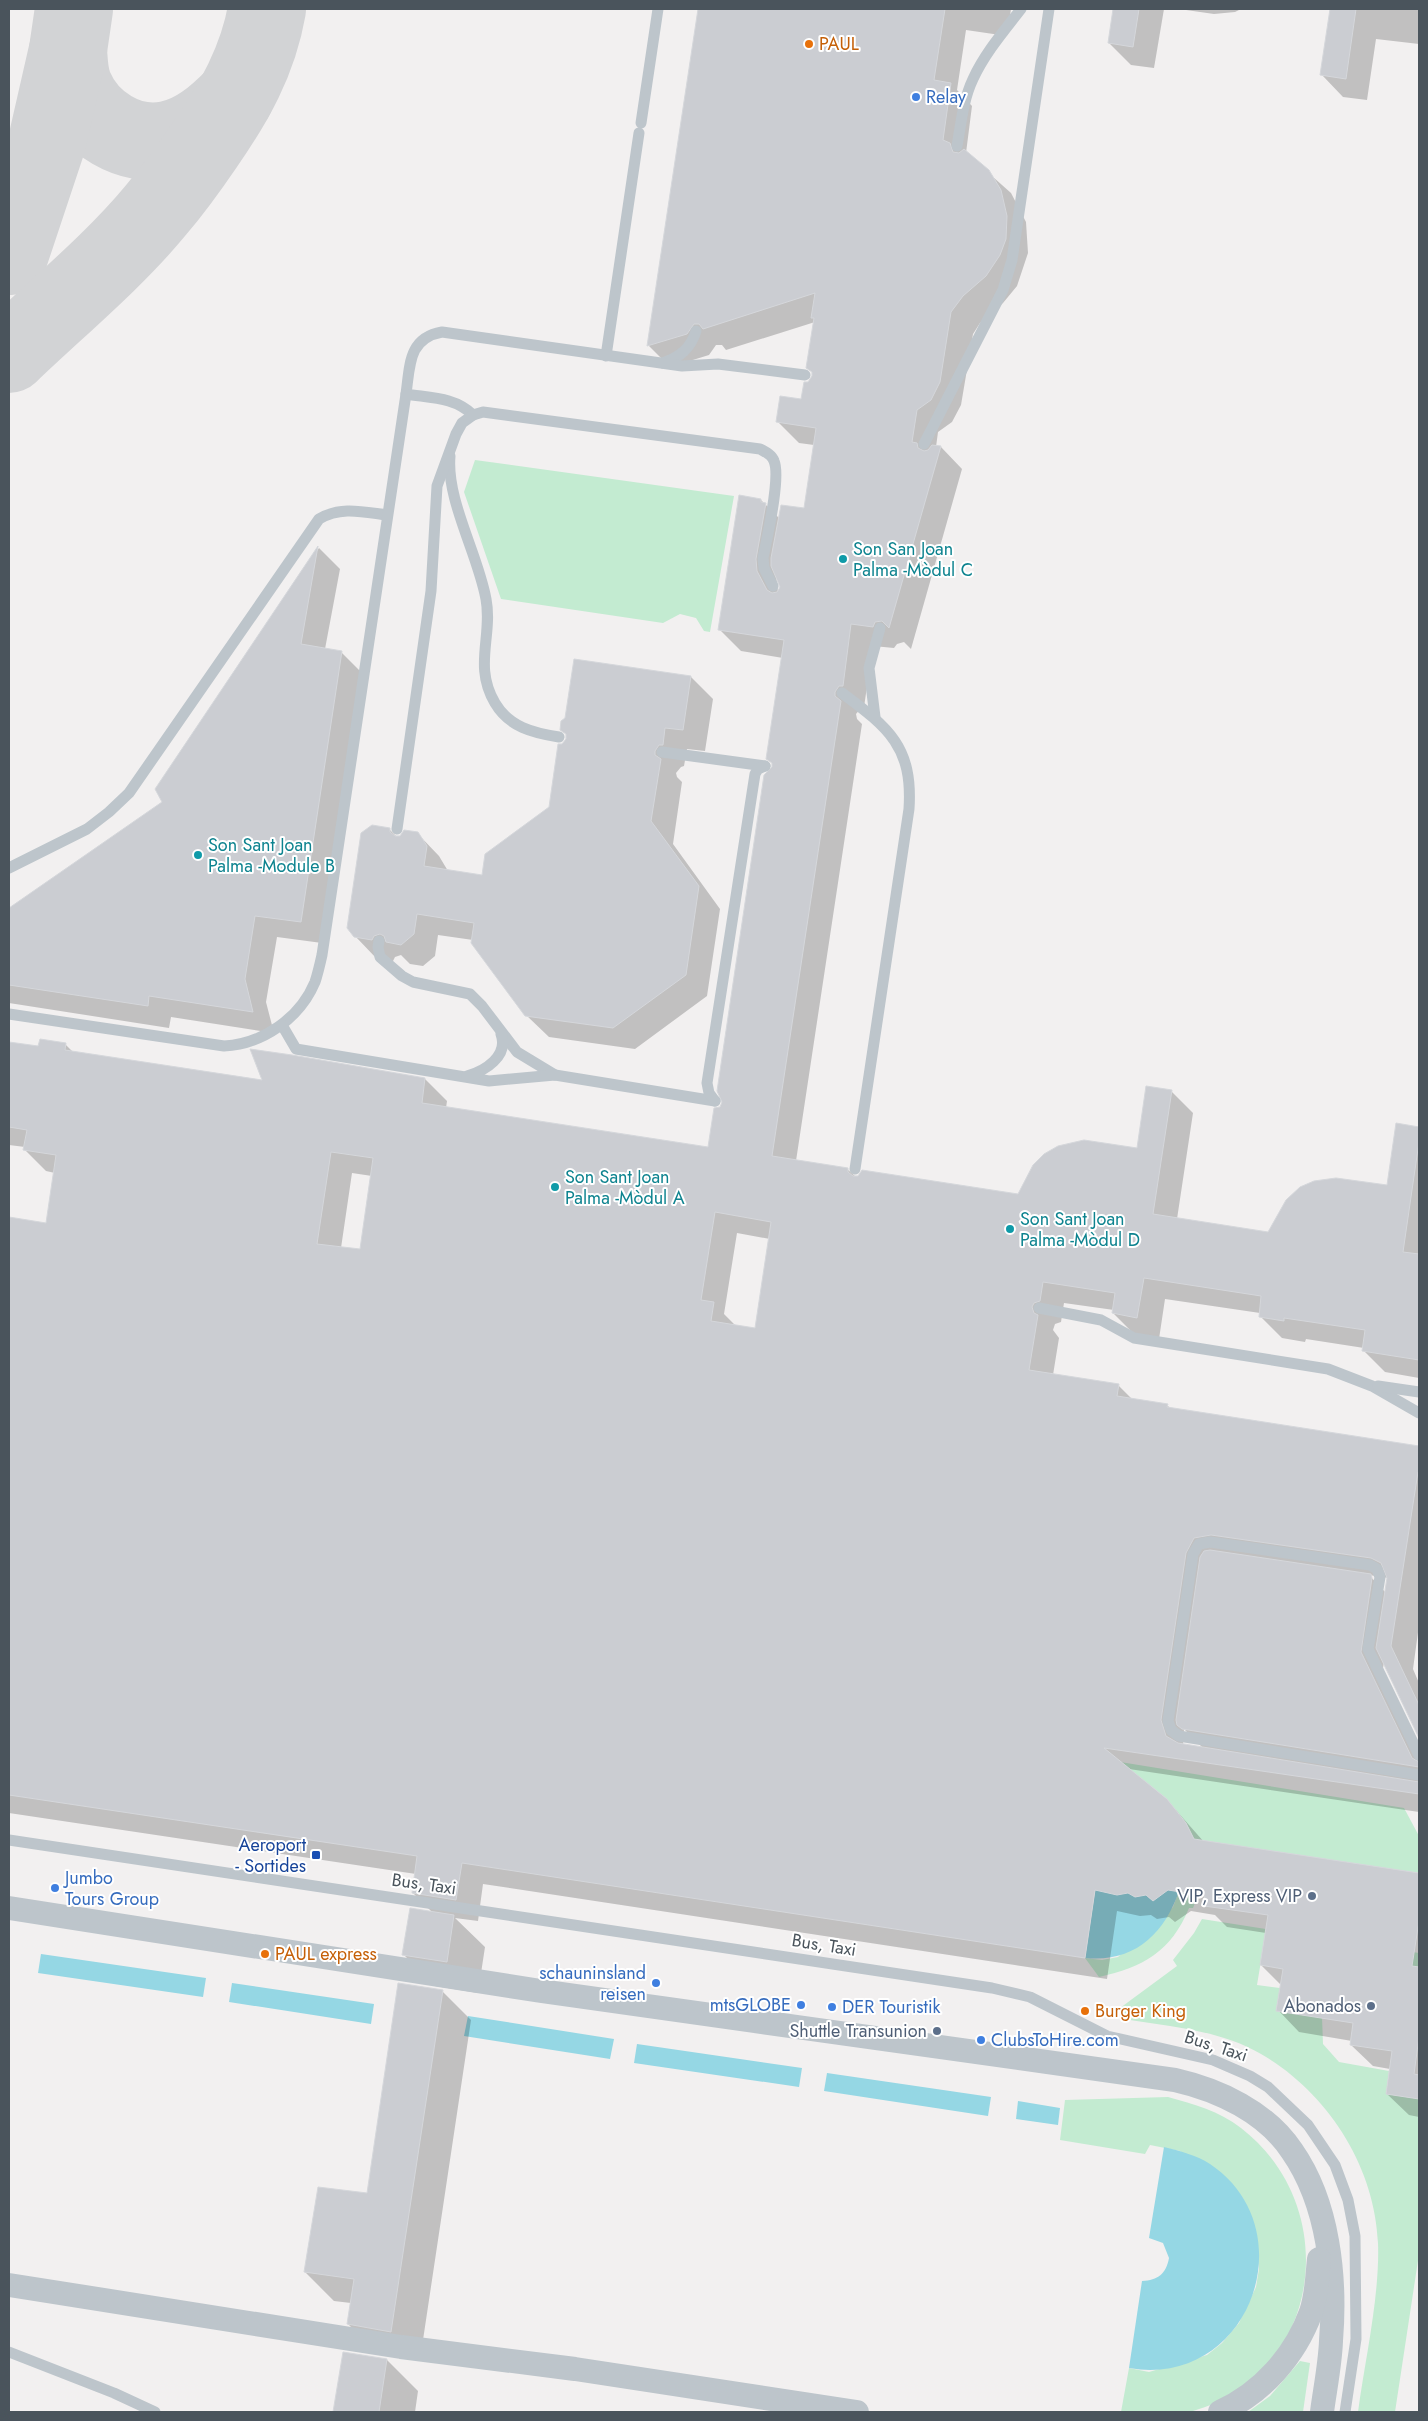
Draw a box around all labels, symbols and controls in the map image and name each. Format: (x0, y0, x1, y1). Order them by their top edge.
place label: PAUL (819, 31, 859, 57)
marker: PAUL (803, 38, 815, 50)
place label: Relay (926, 84, 966, 110)
marker: Relay (910, 91, 922, 103)
place label: Son San Joan Palma -Mòdul C (853, 536, 973, 583)
marker: Son San Joan Palma -Mòdul C (837, 553, 849, 565)
place label: Son Sant Joan Palma -Module B (208, 832, 335, 879)
marker: Son Sant Joan Palma -Module B (192, 849, 204, 861)
place label: Son Sant Joan Palma -Mòdul A (565, 1164, 685, 1211)
marker: Son Sant Joan Palma -Mòdul A (549, 1181, 561, 1193)
place label: Son Sant Joan Palma -Mòdul D (1020, 1206, 1140, 1253)
marker: Son Sant Joan Palma -Mòdul D (1004, 1223, 1016, 1235)
place label: Aeroport - Sortides (235, 1832, 307, 1879)
marker: Aeroport - Sortides (310, 1849, 322, 1861)
place label: Jumbo Tours Group (63, 1865, 159, 1912)
street label: Bus, Taxi (390, 1867, 458, 1901)
marker: Jumbo Tours Group (49, 1882, 61, 1894)
place label: VIP, Express VIP (1177, 1883, 1302, 1909)
marker: VIP, Express VIP (1306, 1890, 1318, 1902)
street label: Bus, Taxi (790, 1927, 858, 1963)
place label: PAUL express (275, 1941, 377, 1967)
marker: PAUL express (259, 1948, 271, 1960)
place label: schauninsland reisen (539, 1960, 646, 2007)
marker: schauninsland reisen (650, 1977, 662, 1989)
place label: mtsGLOBE (710, 1992, 791, 2018)
place label: Abonados (1284, 1993, 1361, 2019)
place label: DER Touristik (842, 1994, 941, 2020)
place label: Burger King (1095, 1998, 1186, 2024)
marker: mtsGLOBE (795, 1999, 807, 2011)
marker: Abonados (1365, 2000, 1377, 2012)
marker: DER Touristik (826, 2001, 838, 2013)
marker: Burger King (1079, 2005, 1091, 2017)
place label: Shuttle Transunion (789, 2018, 927, 2044)
street label: Bus, Taxi (1181, 2024, 1251, 2068)
marker: Shuttle Transunion (931, 2025, 943, 2037)
place label: ClubsToHire.com (991, 2027, 1119, 2053)
marker: ClubsToHire.com (975, 2034, 987, 2046)

